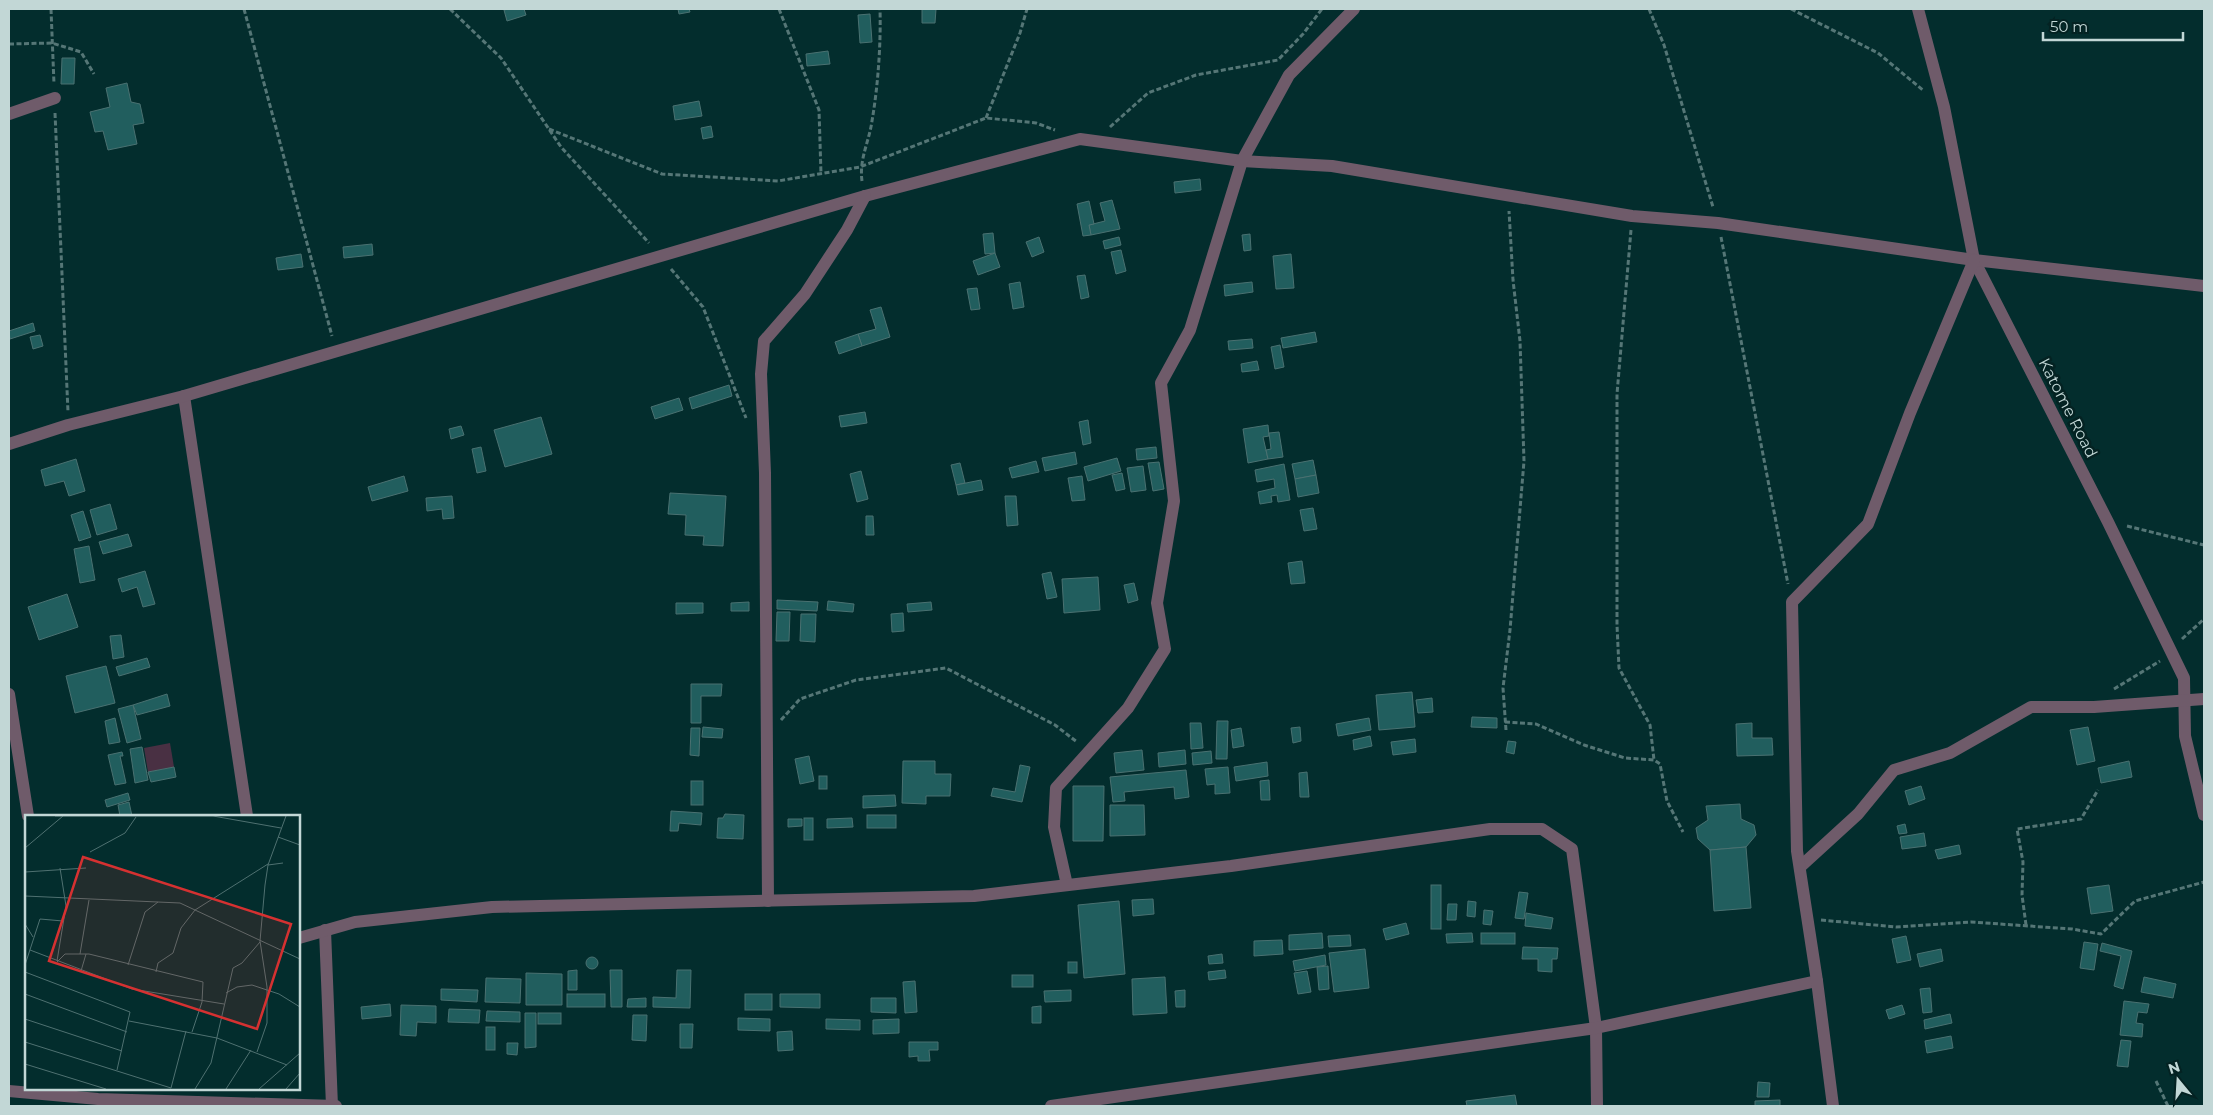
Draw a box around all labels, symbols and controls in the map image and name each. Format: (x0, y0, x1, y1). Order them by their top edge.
scale bar (2043, 10, 2183, 42)
text: 50 m (2050, 17, 2088, 36)
street label: Katome Road (2035, 355, 2101, 461)
inset map (25, 815, 300, 1090)
north arrow (2153, 1055, 2203, 1105)
text: N (2166, 1057, 2182, 1078)

